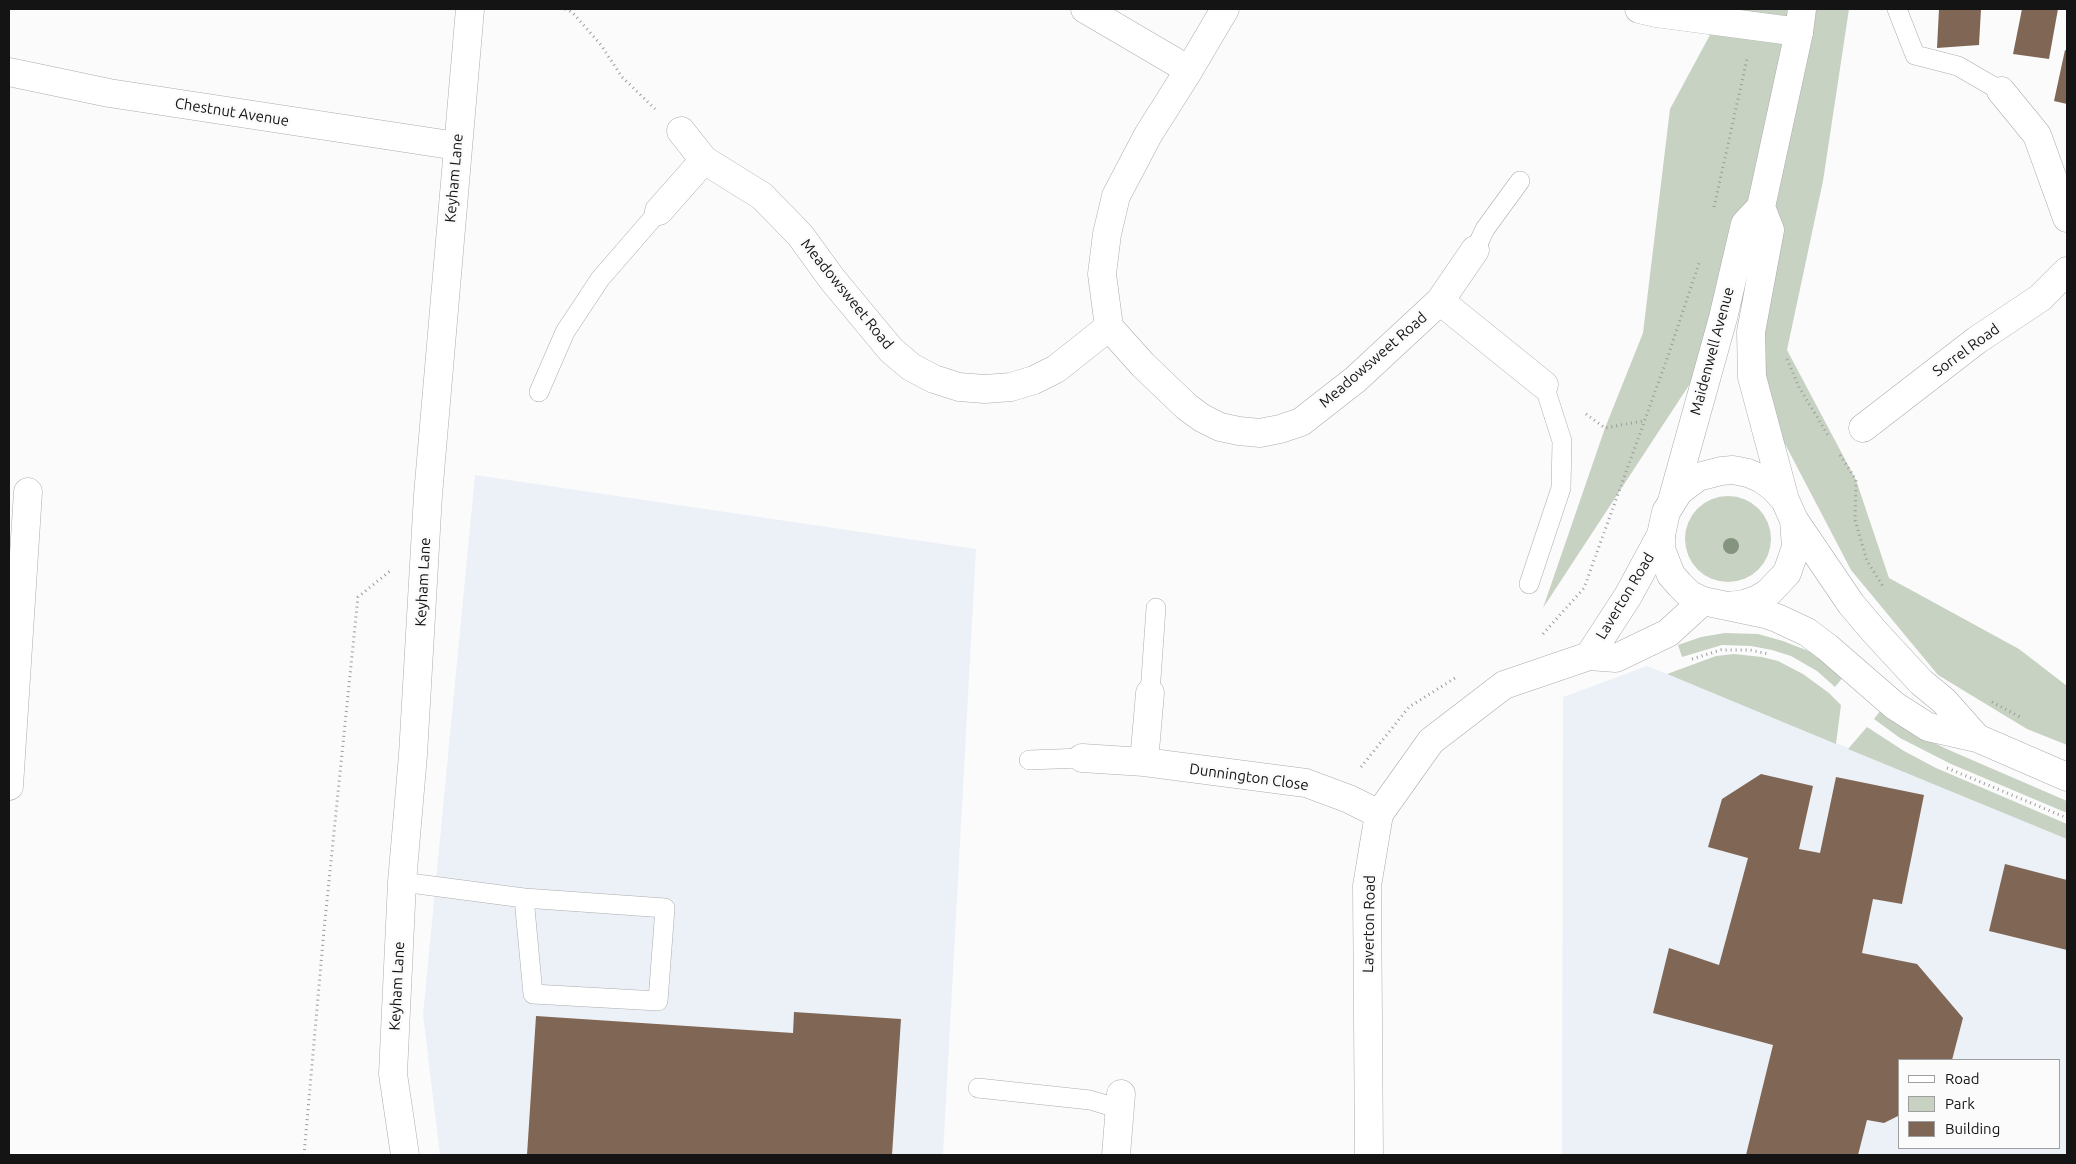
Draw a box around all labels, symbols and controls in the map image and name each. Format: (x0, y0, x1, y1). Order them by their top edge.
street label: Chestnut Avenue (174, 94, 290, 130)
street label: Keyham Lane (441, 133, 467, 223)
street label: Meadowsweet Road (797, 235, 897, 353)
street label: Maidenwell Avenue (1686, 285, 1738, 417)
street label: Meadowsweet Road (1315, 308, 1431, 412)
street label: Sorrel Road (1929, 320, 2003, 380)
street label: Keyham Lane (412, 537, 434, 627)
street label: Laverton Road (1592, 549, 1658, 643)
street label: Dunnington Close (1188, 760, 1310, 794)
street label: Laverton Road (1359, 875, 1379, 973)
street label: Keyham Lane (386, 941, 408, 1031)
legend (1898, 1059, 2061, 1149)
text: Road (1945, 1070, 1980, 1087)
text: Park (1945, 1095, 1975, 1112)
text: Building (1945, 1120, 2000, 1137)

